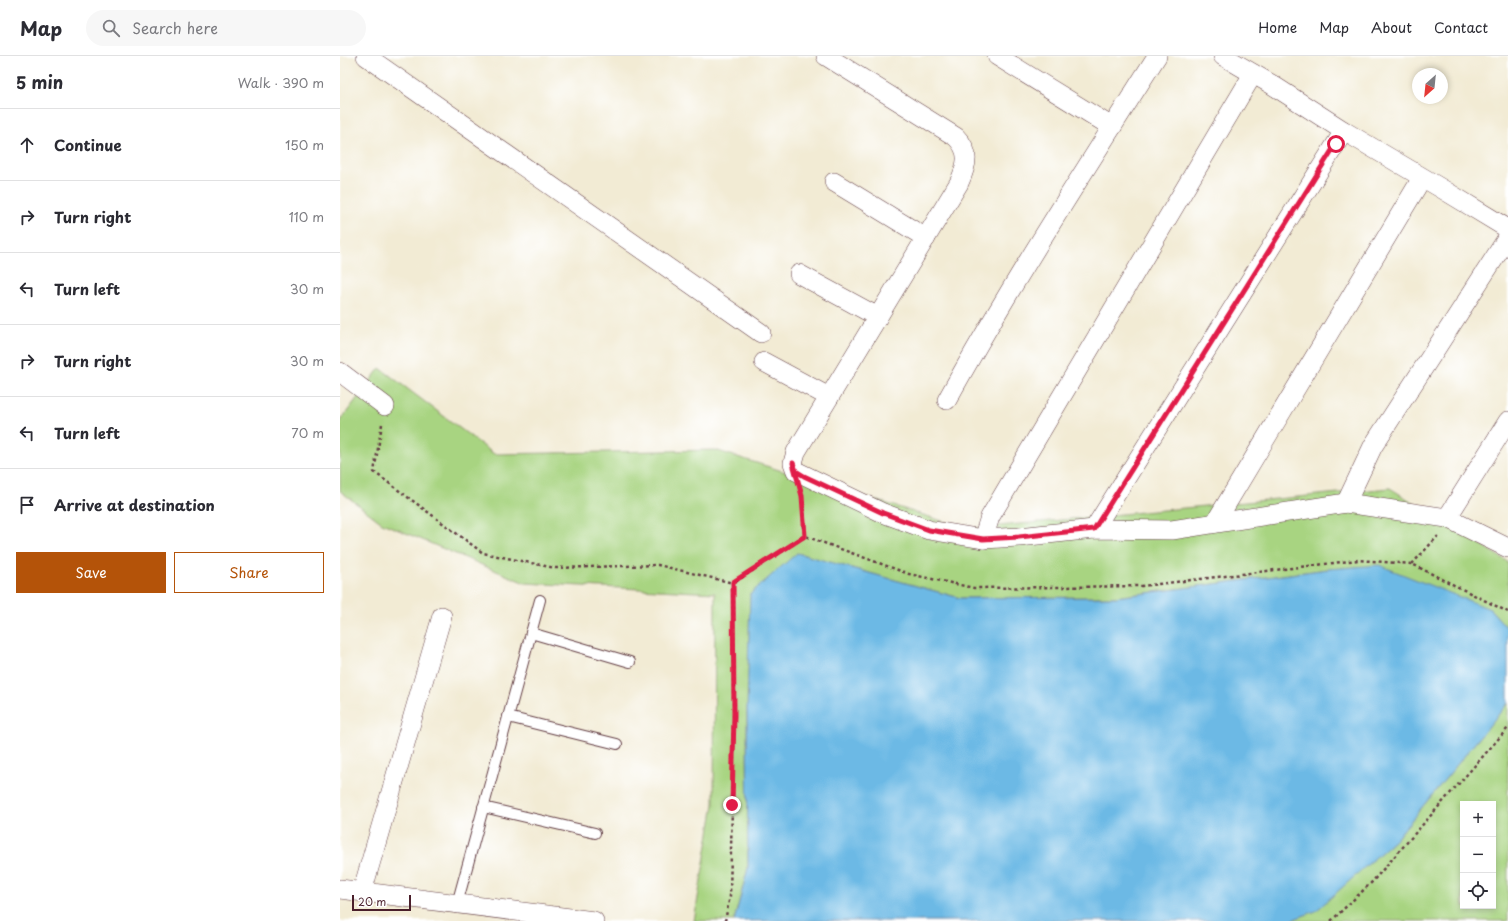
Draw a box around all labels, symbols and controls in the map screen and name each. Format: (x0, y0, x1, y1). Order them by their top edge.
search box (86, 10, 366, 46)
text: Map (20, 14, 62, 42)
text: Search here (132, 16, 218, 39)
icon: search (100, 17, 122, 39)
text: Home (1258, 17, 1297, 38)
text: Map (1319, 17, 1349, 38)
text: About (1371, 17, 1412, 38)
text: Contact (1434, 17, 1488, 38)
north arrow (1412, 68, 1448, 104)
text: 5 min (16, 69, 63, 95)
text: Walk · 390 m (238, 73, 324, 92)
text: Continue (54, 133, 122, 156)
icon: ahead (16, 134, 38, 156)
text: 150 m (285, 135, 324, 154)
route start (1327, 135, 1345, 153)
text: Turn right (54, 205, 131, 228)
icon: right (16, 206, 38, 228)
text: 110 m (289, 207, 324, 226)
text: Turn left (54, 277, 120, 300)
icon: left (16, 278, 38, 300)
text: 30 m (290, 279, 324, 298)
text: Turn right (54, 349, 131, 372)
icon: right (16, 350, 38, 372)
text: 30 m (290, 351, 324, 370)
text: Turn left (54, 421, 120, 444)
icon: left (16, 422, 38, 444)
text: 70 m (291, 423, 324, 442)
text: Arrive at destination (54, 493, 215, 516)
icon: arrive (16, 494, 38, 516)
button: Save (16, 552, 166, 593)
button: Share (174, 552, 324, 593)
route end (723, 796, 741, 814)
map controls (1460, 801, 1496, 909)
button: + (1460, 801, 1496, 837)
button: − (1460, 837, 1496, 873)
button: locate (1460, 873, 1496, 909)
scale bar (352, 893, 411, 912)
text: 20 m (358, 893, 386, 910)

